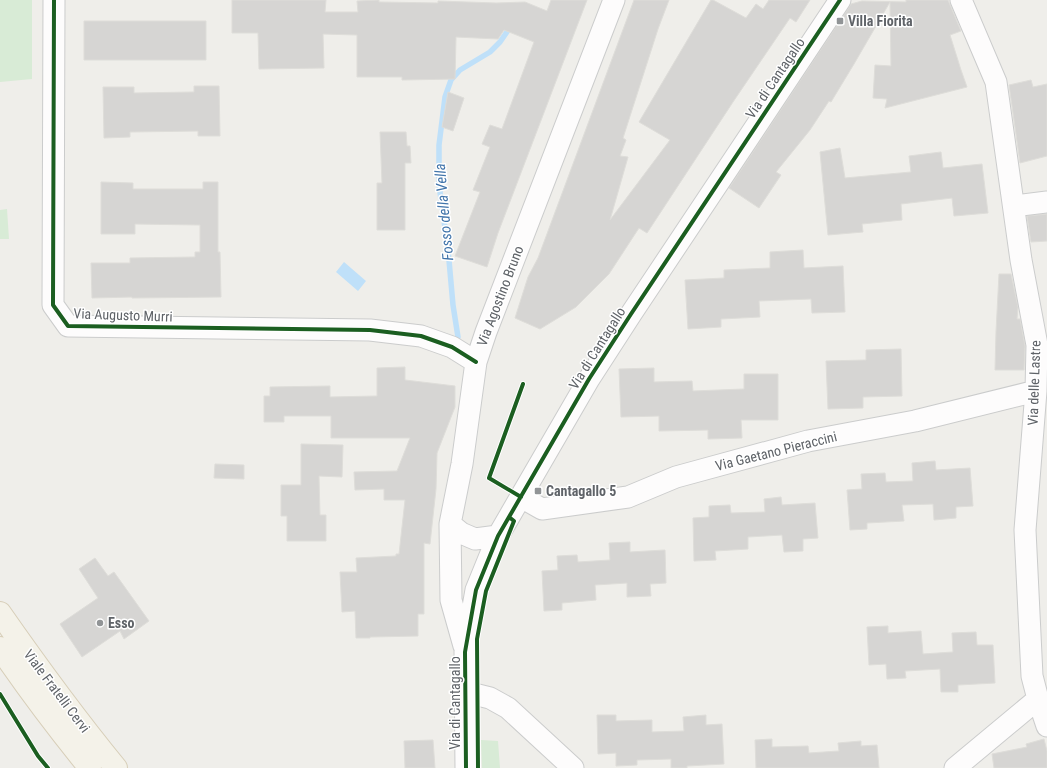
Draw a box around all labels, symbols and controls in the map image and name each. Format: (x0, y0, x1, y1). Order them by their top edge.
place label: Villa Fiorita (848, 13, 913, 29)
marker: Villa Fiorita (835, 16, 845, 26)
street label: Via di Cantagallo (742, 35, 808, 121)
water label: Fosso della Vella (431, 163, 457, 261)
street label: Via Agostino Bruno (473, 244, 527, 348)
street label: Via di Cantagallo (565, 304, 629, 392)
street label: Via Augusto Murri (73, 305, 173, 325)
street label: Via delle Lastre (1025, 340, 1043, 426)
street label: Via Gaetano Pieraccini (714, 428, 838, 474)
place label: Cantagallo 5 (546, 483, 616, 499)
marker: Cantagallo 5 (533, 486, 543, 496)
place label: Esso (108, 615, 135, 631)
marker: Esso (95, 618, 105, 628)
street label: Viale Fratelli Cervi (21, 646, 93, 736)
street label: Via di Cantagallo (447, 656, 463, 750)

